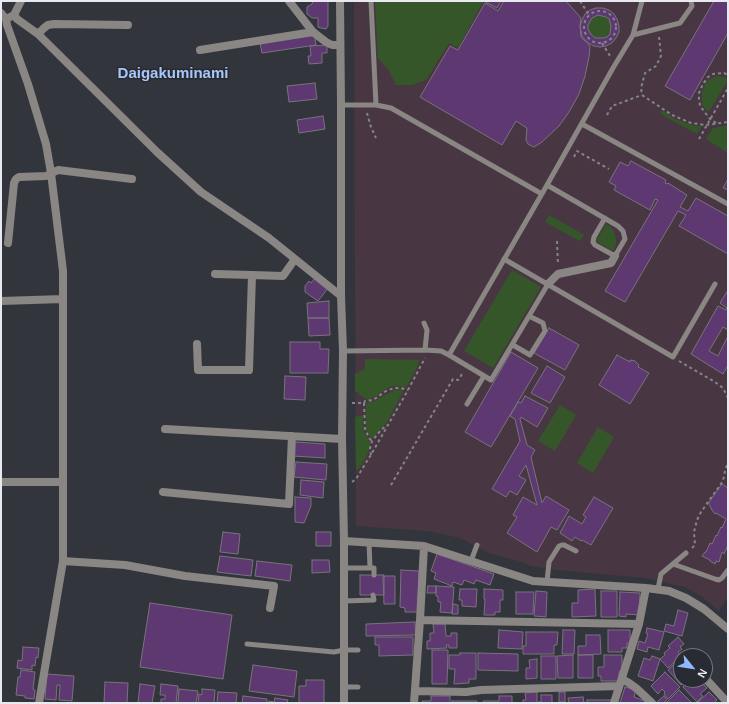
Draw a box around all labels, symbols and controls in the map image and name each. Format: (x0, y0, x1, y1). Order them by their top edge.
district label: Daigakuminami (118, 65, 228, 83)
north arrow (673, 648, 713, 688)
text: N (695, 667, 710, 680)

